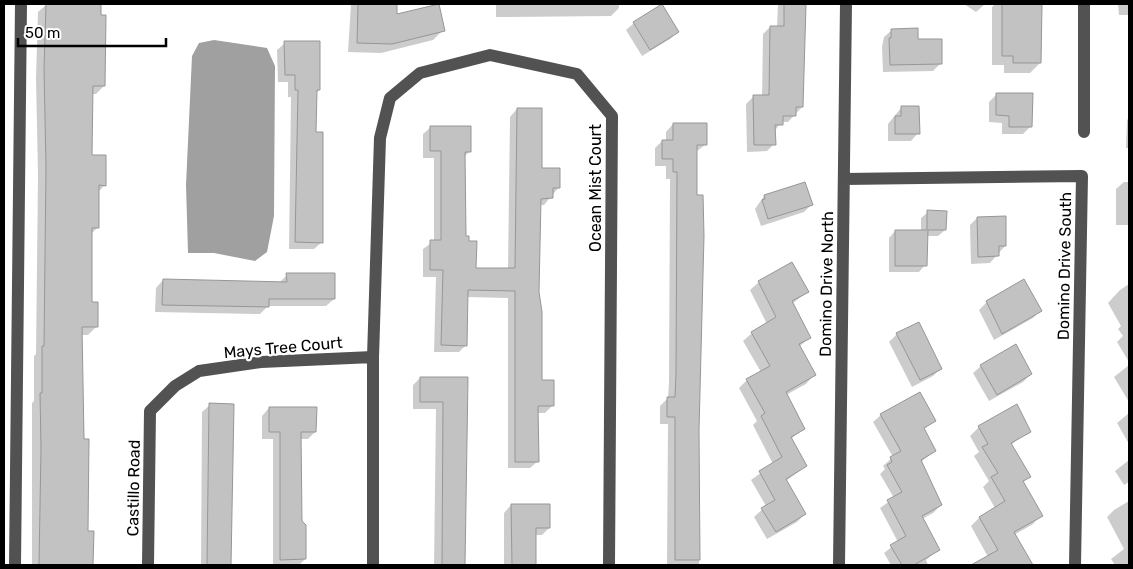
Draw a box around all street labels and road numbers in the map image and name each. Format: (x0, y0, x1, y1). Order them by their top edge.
street label: Ocean Mist Court (586, 124, 605, 252)
street label: Domino Drive South (1054, 192, 1075, 340)
street label: Domino Drive North (816, 211, 837, 357)
street label: Mays Tree Court (223, 333, 343, 362)
street label: Castillo Road (123, 440, 144, 536)

